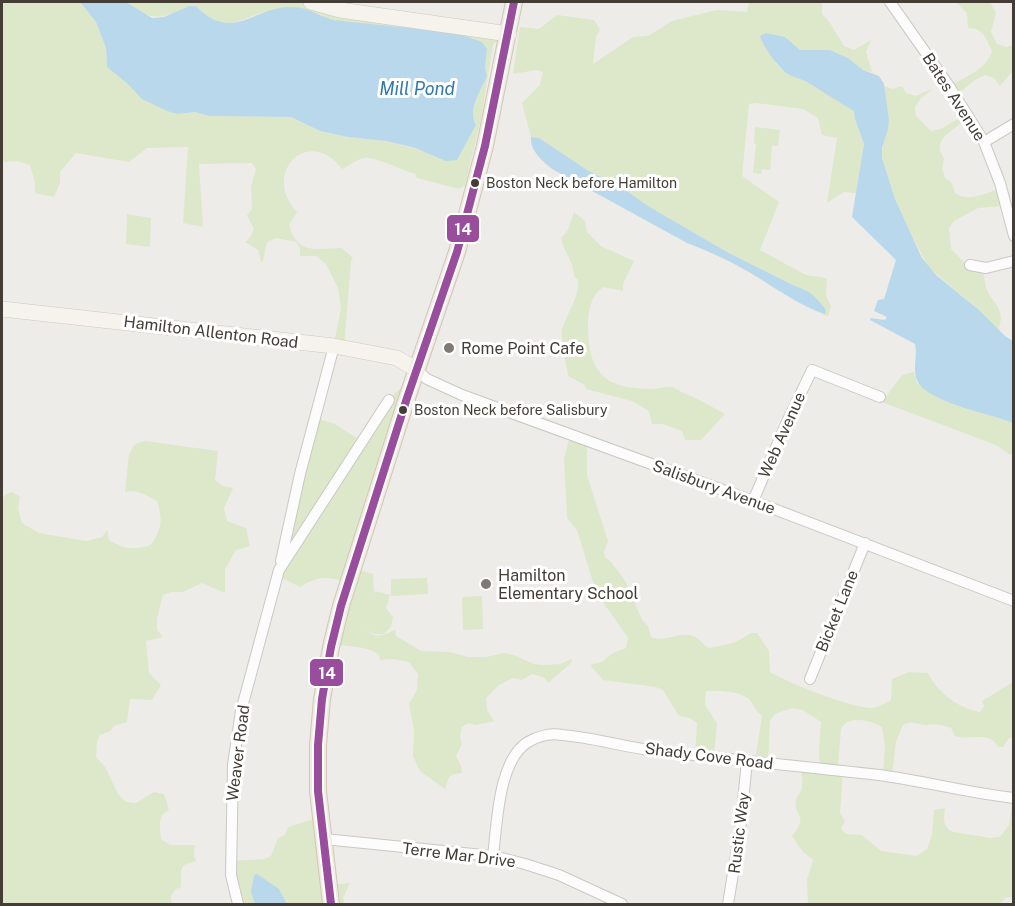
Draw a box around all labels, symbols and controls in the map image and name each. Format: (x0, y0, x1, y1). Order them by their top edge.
street label: Bates Avenue (918, 49, 990, 145)
water label: Mill Pond (379, 78, 455, 99)
place label: Boston Neck before Hamilton (486, 175, 677, 191)
marker: Boston Neck before Hamilton (469, 177, 481, 189)
line badge: 14 (446, 214, 480, 243)
text: 14 (454, 220, 472, 239)
street label: Hamilton Allenton Road (123, 312, 299, 352)
place label: Rome Point Cafe (461, 339, 584, 358)
marker: Rome Point Cafe (442, 341, 456, 355)
street label: Web Avenue (755, 389, 809, 481)
place label: Boston Neck before Salisbury (414, 402, 608, 418)
marker: Boston Neck before Salisbury (397, 404, 409, 416)
street label: Salisbury Avenue (650, 456, 778, 518)
place label: Hamilton Elementary School (498, 566, 639, 603)
street label: Bicket Lane (812, 567, 862, 655)
marker: Hamilton Elementary School (479, 577, 493, 591)
line badge: 14 (309, 658, 344, 687)
text: 14 (318, 664, 336, 683)
street label: Weaver Road (223, 704, 253, 802)
street label: Shady Cove Road (644, 739, 774, 773)
street label: Rustic Way (725, 791, 753, 875)
street label: Terre Mar Drive (401, 839, 517, 871)

